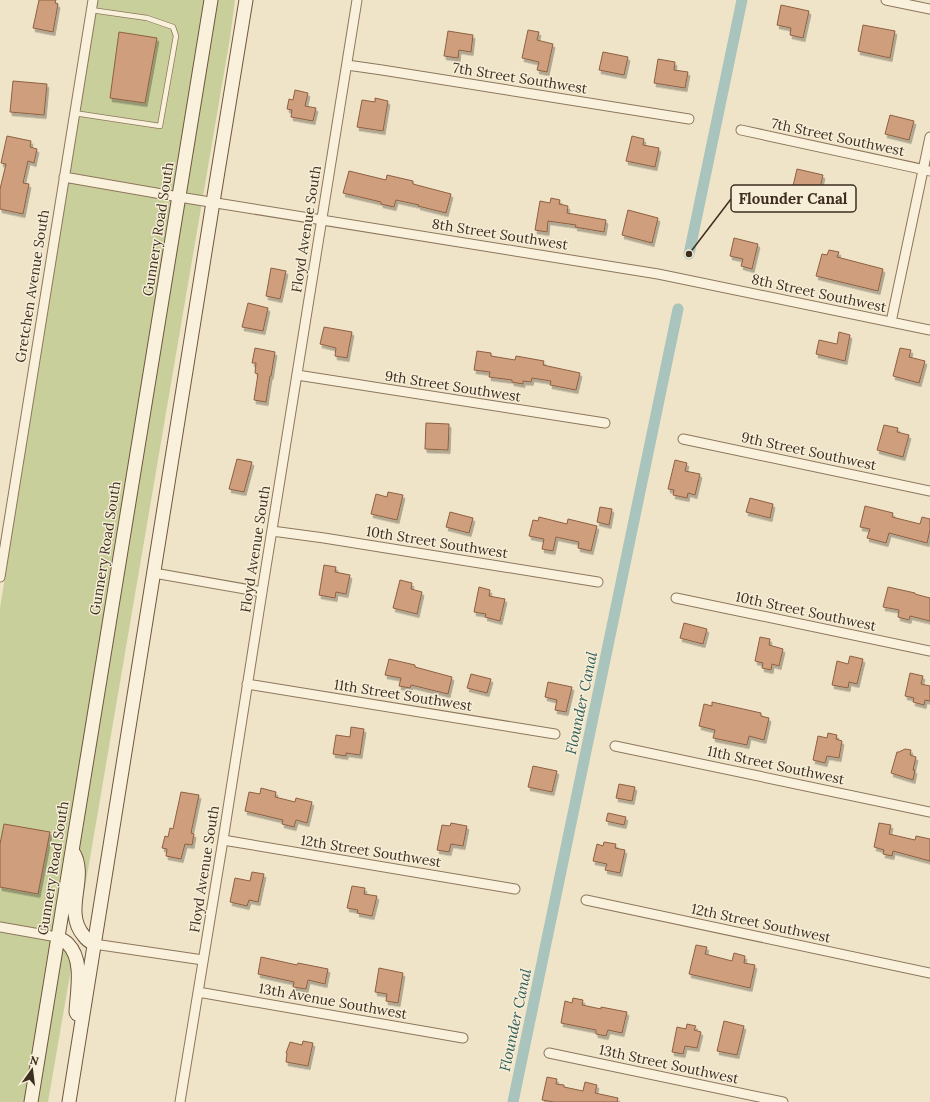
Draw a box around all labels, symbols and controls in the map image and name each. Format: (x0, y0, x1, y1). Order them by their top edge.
street label: 7th Street Southwest (451, 58, 589, 98)
street label: 7th Street Southwest (770, 114, 907, 160)
street label: Gunnery Road South (139, 161, 177, 297)
street label: Floyd Avenue South (287, 164, 325, 294)
callout: Flounder Canal (731, 185, 856, 212)
text: Flounder Canal (738, 189, 848, 208)
street label: Gretchen Avenue South (11, 208, 53, 364)
street label: 8th Street Southwest (431, 214, 570, 254)
street label: 8th Street Southwest (750, 270, 889, 316)
street label: 9th Street Southwest (384, 366, 523, 406)
street label: 9th Street Southwest (740, 428, 879, 474)
street label: Gunnery Road South (86, 480, 124, 616)
street label: Floyd Avenue South (236, 484, 274, 614)
street label: 10th Street Southwest (365, 522, 510, 562)
street label: 10th Street Southwest (734, 587, 879, 635)
water label: Flounder Canal (561, 649, 601, 756)
street label: 11th Street Southwest (333, 675, 474, 715)
street label: 11th Street Southwest (706, 742, 847, 788)
street label: Gunnery Road South (34, 800, 72, 936)
street label: Floyd Avenue South (185, 804, 223, 934)
street label: 12th Street Southwest (299, 831, 443, 871)
street label: 12th Street Southwest (690, 899, 833, 947)
water label: Flounder Canal (495, 966, 535, 1073)
street label: 13th Avenue Southwest (257, 979, 409, 1023)
street label: 13th Street Southwest (597, 1040, 741, 1088)
north arrow (12, 1050, 52, 1090)
text: N (29, 1052, 41, 1068)

